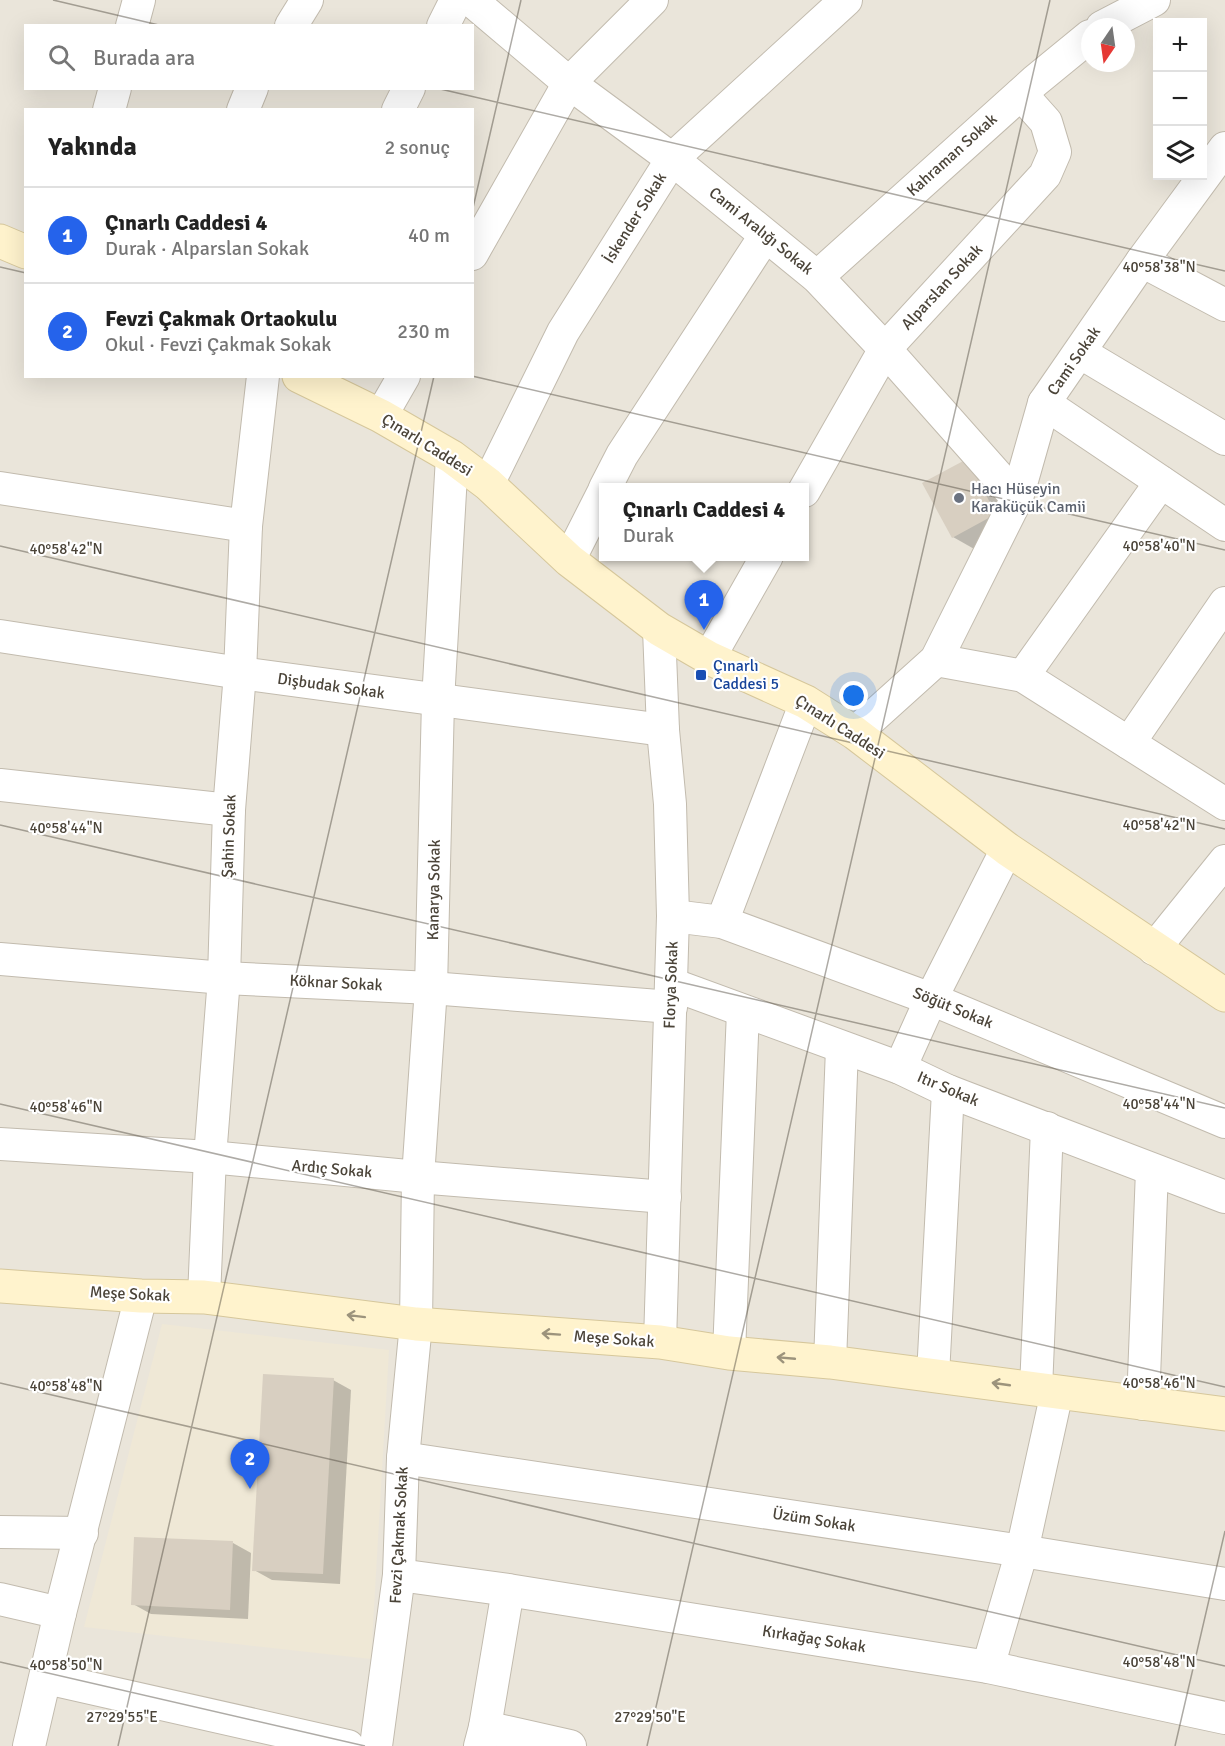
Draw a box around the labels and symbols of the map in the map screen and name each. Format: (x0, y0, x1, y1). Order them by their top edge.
north arrow (1081, 18, 1135, 72)
street label: Kahraman Sokak (903, 109, 1001, 201)
street label: İskender Sokak (599, 169, 671, 267)
street label: Cami Aralığı Sokak (705, 183, 817, 279)
street label: Alparslan Sokak (897, 240, 987, 334)
text: 40°58'38"N (1122, 258, 1196, 276)
street label: Cami Sokak (1043, 323, 1105, 399)
street label: Çınarlı Caddesi (378, 409, 476, 481)
place label: Hacı Hüseyin Karaküçük Camii (971, 479, 1086, 517)
marker: Hacı Hüseyin Karaküçük Camii (952, 491, 966, 505)
text: 40°58'40"N (1122, 537, 1196, 555)
text: 40°58'42"N (29, 540, 103, 558)
pin: 1 (684, 580, 724, 630)
place label: Çınarlı Caddesi 5 (713, 656, 779, 694)
marker: Çınarlı Caddesi 5 (694, 668, 708, 682)
street label: Dişbudak Sokak (276, 669, 386, 703)
your location (839, 681, 868, 710)
street label: Çınarlı Caddesi (791, 691, 889, 763)
street label: Şahin Sokak (218, 794, 240, 878)
text: 40°58'42"N (1122, 816, 1196, 834)
text: 40°58'44"N (29, 819, 103, 837)
street label: Kanarya Sokak (423, 839, 445, 941)
street label: Florya Sokak (659, 941, 683, 1029)
street label: Köknar Sokak (289, 971, 383, 995)
street label: Söğüt Sokak (910, 983, 996, 1033)
street label: Itır Sokak (914, 1067, 982, 1111)
text: 40°58'44"N (1122, 1095, 1196, 1113)
text: 40°58'46"N (29, 1098, 103, 1116)
street label: Ardıç Sokak (291, 1156, 373, 1182)
street label: Meşe Sokak (89, 1282, 171, 1306)
one-way arrow (347, 1311, 367, 1322)
street label: Meşe Sokak (573, 1326, 655, 1352)
one-way arrow (541, 1328, 561, 1339)
one-way arrow (777, 1352, 797, 1363)
text: 40°58'46"N (1122, 1374, 1196, 1392)
text: 40°58'48"N (29, 1377, 103, 1395)
one-way arrow (991, 1379, 1011, 1390)
pin: 2 (230, 1440, 270, 1489)
street label: Fevzi Çakmak Sokak (385, 1466, 413, 1604)
street label: Üzüm Sokak (771, 1504, 857, 1536)
street label: Kırkağaç Sokak (761, 1621, 867, 1657)
text: 40°58'48"N (1122, 1653, 1196, 1671)
text: 40°58'50"N (29, 1656, 103, 1674)
text: 27°29'55"E (86, 1708, 158, 1726)
text: 27°29'50"E (614, 1708, 686, 1726)

